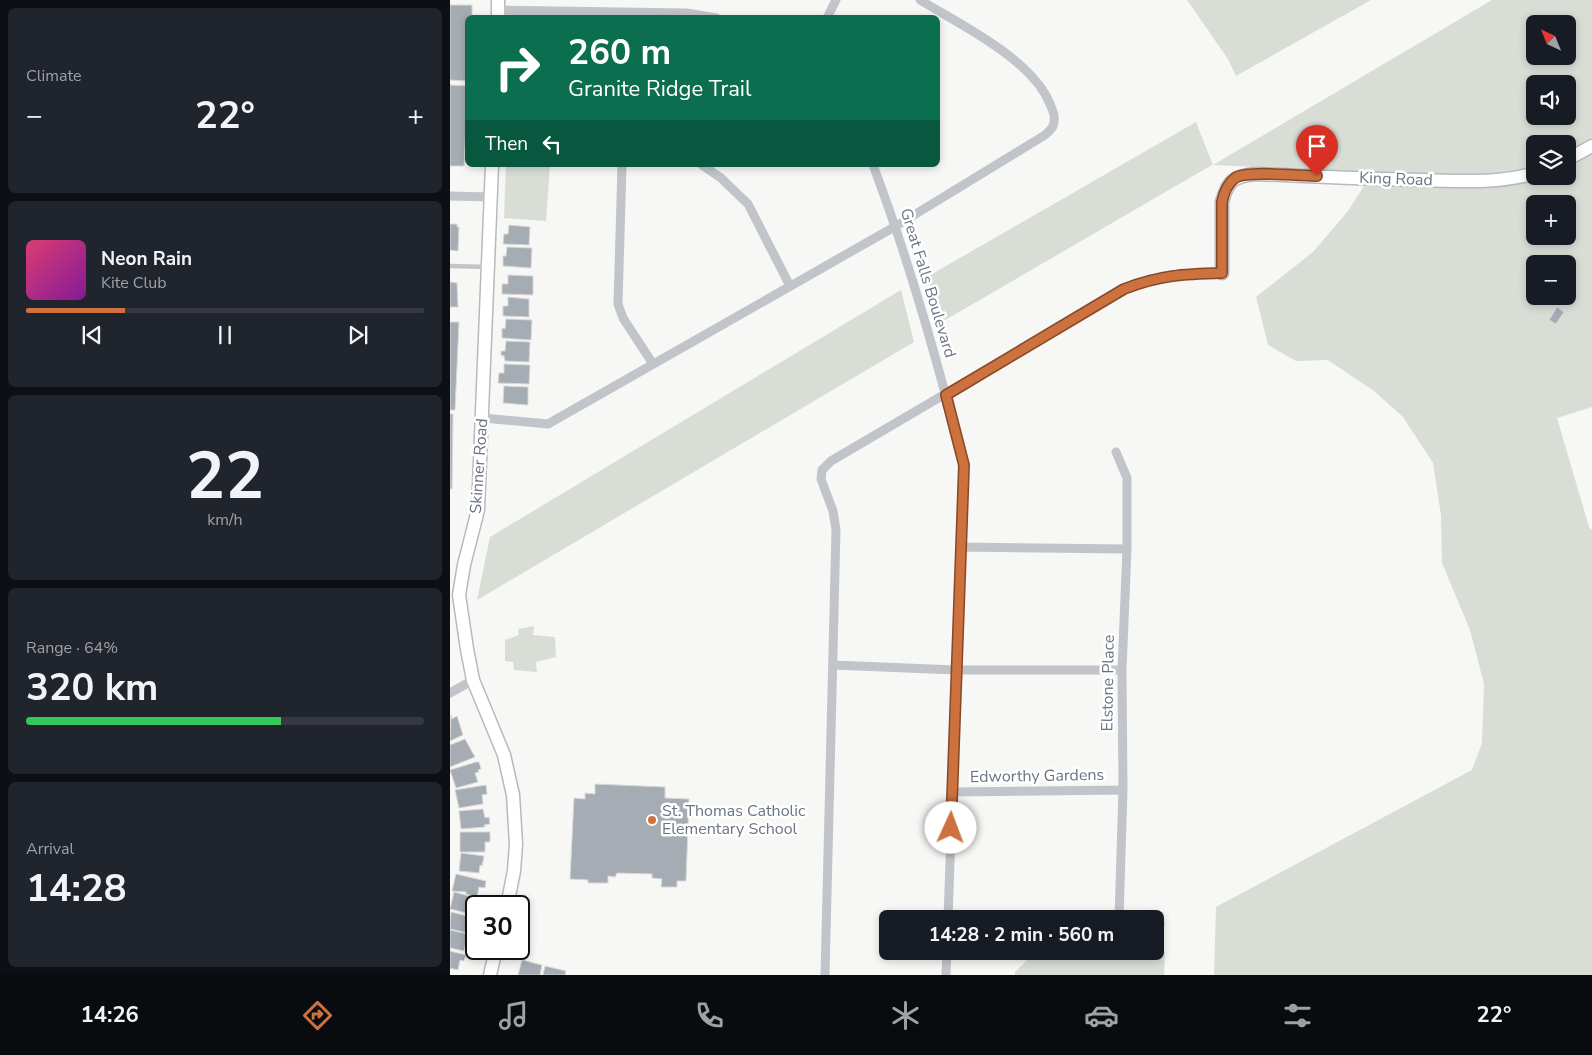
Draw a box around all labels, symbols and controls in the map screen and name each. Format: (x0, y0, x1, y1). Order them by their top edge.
north arrow (1526, 15, 1576, 65)
map controls (1526, 15, 1576, 305)
text: 260 m (568, 29, 671, 76)
icon: right (485, 35, 550, 100)
text: Climate (26, 65, 81, 87)
text: Granite Ridge Trail (568, 74, 751, 104)
button: sound (1526, 75, 1576, 125)
text: 22° (195, 90, 255, 141)
text: − (26, 97, 43, 135)
text: + (407, 97, 424, 135)
pin (1296, 125, 1338, 176)
icon: left (538, 130, 566, 158)
text: Then (485, 131, 528, 157)
icon: arrive (1303, 132, 1331, 160)
button: layers (1526, 135, 1576, 185)
street label: King Road (1359, 167, 1433, 191)
button: + (1526, 195, 1576, 245)
street label: Great Falls Boulevard (895, 206, 961, 360)
text: Neon Rain (101, 246, 192, 272)
button: − (1526, 255, 1576, 305)
text: Kite Club (101, 272, 167, 294)
icon: previous (78, 321, 106, 349)
icon: pause (211, 321, 239, 349)
icon: next (344, 321, 372, 349)
street label: Skinner Road (465, 418, 493, 514)
text: 22 (186, 432, 264, 521)
text: km/h (207, 509, 243, 531)
street label: Elstone Place (1096, 634, 1120, 732)
text: Range · 64% (26, 637, 118, 659)
text: 320 km (26, 662, 158, 713)
street label: Edworthy Gardens (970, 764, 1104, 788)
place label: St. Thomas Catholic Elementary School (662, 800, 806, 840)
position arrow (924, 801, 976, 853)
marker: St. Thomas Catholic Elementary School (646, 814, 658, 826)
text: Arrival (26, 838, 74, 860)
text: 14:28 (26, 863, 127, 914)
speed limit sign: 30 (465, 895, 530, 960)
text: 14:28 · 2 min · 560 m (929, 922, 1114, 948)
icon: directions (300, 998, 335, 1033)
icon: music (496, 998, 531, 1033)
icon: phone (692, 998, 727, 1033)
icon: climate (888, 998, 923, 1033)
icon: car (1084, 998, 1119, 1033)
icon: filters (1280, 998, 1315, 1033)
text: 14:26 (81, 1000, 139, 1030)
text: 22° (1477, 1000, 1511, 1030)

